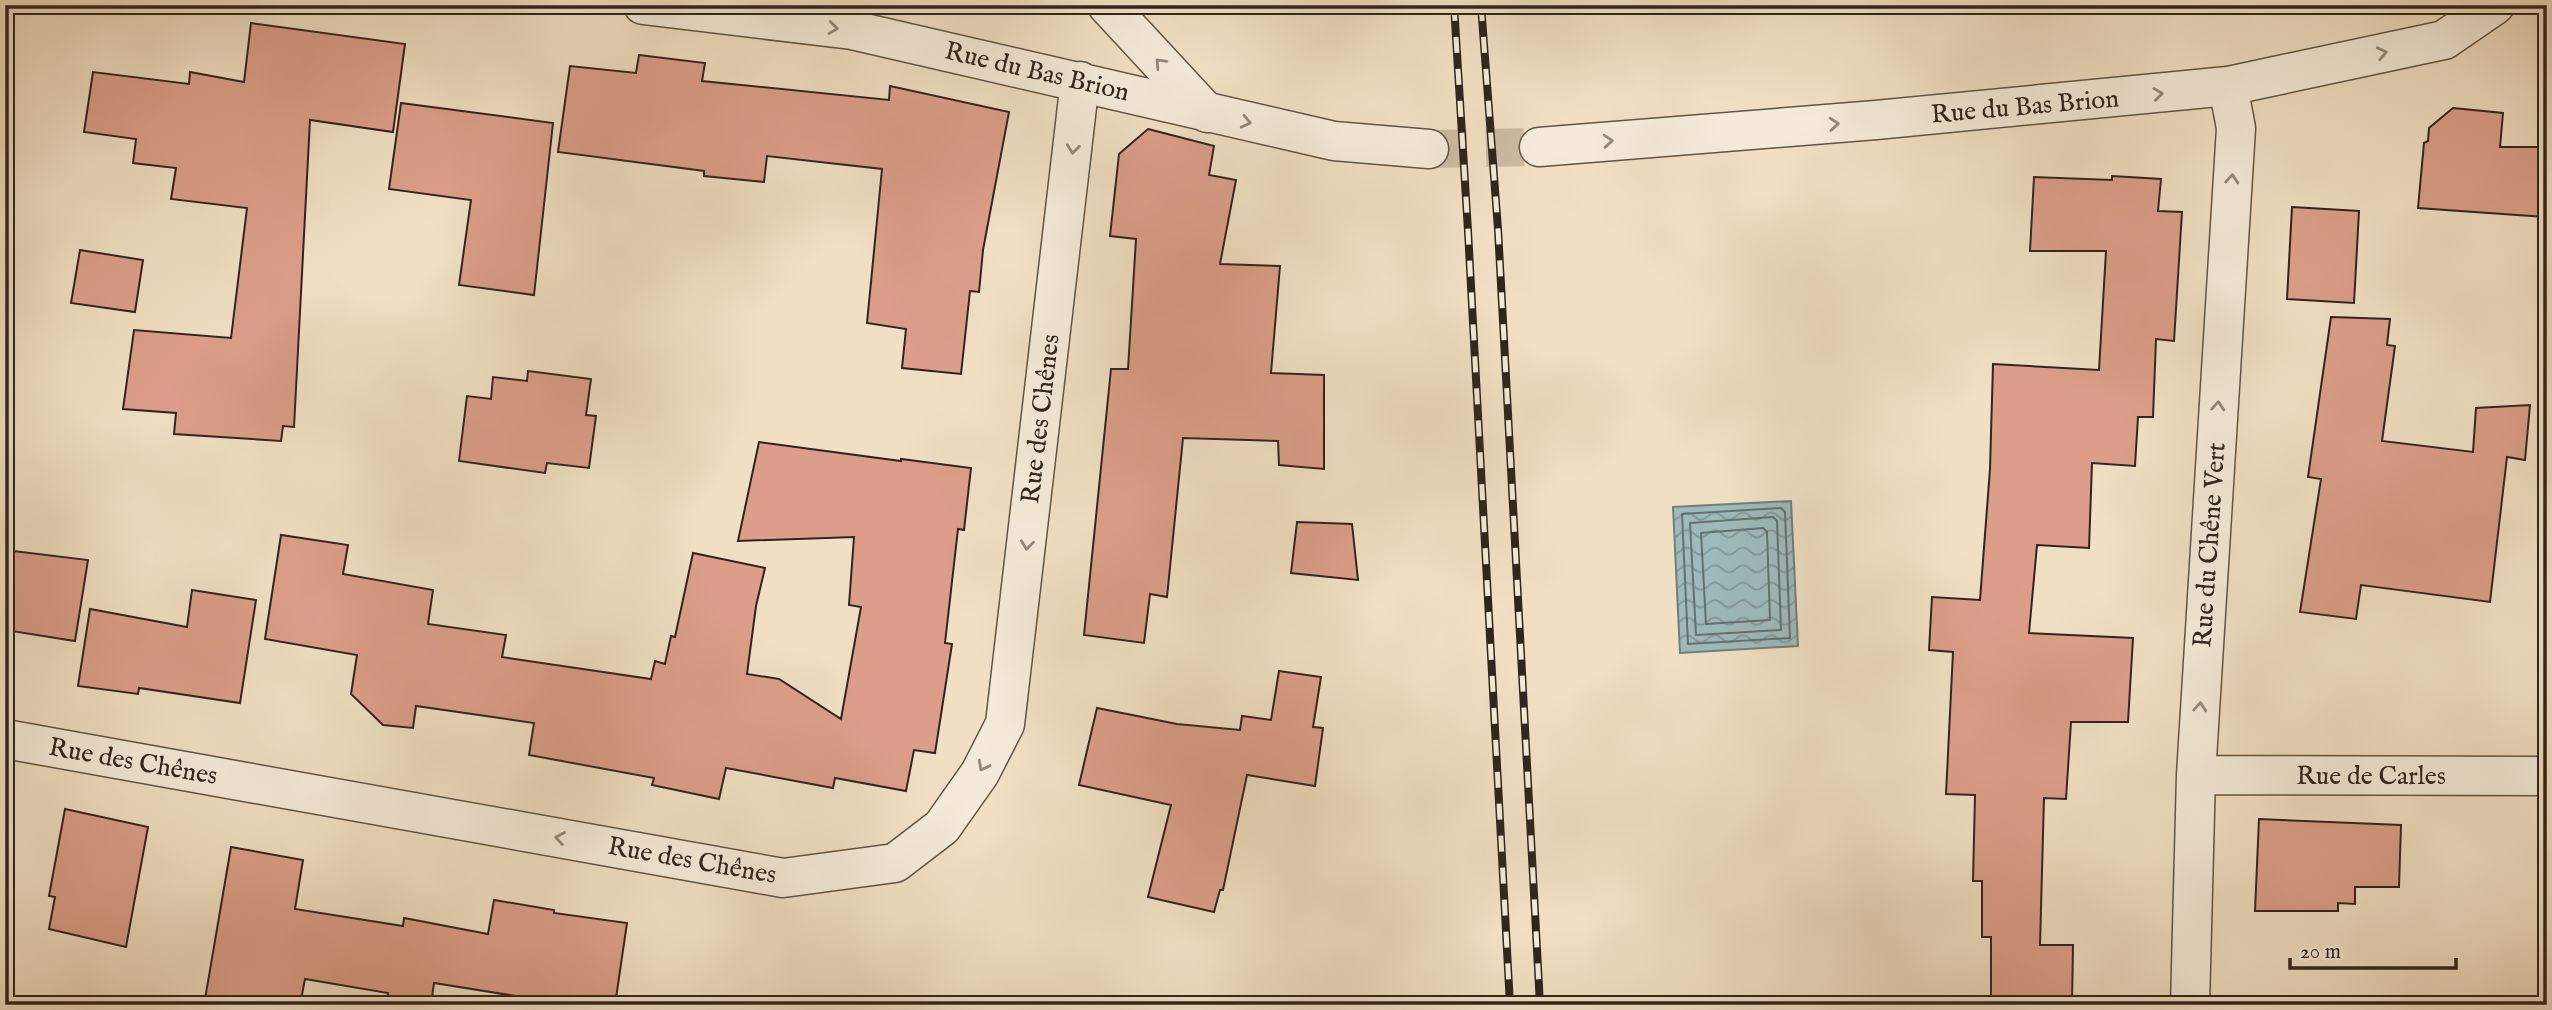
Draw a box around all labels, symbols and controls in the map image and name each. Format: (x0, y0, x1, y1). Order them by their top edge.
one-way arrow (827, 20, 839, 35)
street label: Rue du Bas Brion (942, 35, 1133, 109)
one-way arrow (2376, 47, 2388, 62)
one-way arrow (1156, 58, 1168, 71)
street label: Rue du Bas Brion (1930, 82, 2120, 132)
one-way arrow (2153, 86, 2164, 101)
one-way arrow (1240, 114, 1252, 128)
one-way arrow (1829, 117, 1840, 132)
one-way arrow (1602, 134, 1613, 149)
one-way arrow (1065, 143, 1080, 155)
one-way arrow (2225, 173, 2240, 184)
street label: Rue des Chênes (1014, 332, 1068, 506)
one-way arrow (2211, 401, 2226, 412)
street label: Rue du Chêne Vert (2186, 441, 2234, 649)
one-way arrow (1019, 540, 1034, 551)
one-way arrow (2192, 701, 2207, 712)
street label: Rue des Chênes (46, 731, 220, 793)
one-way arrow (978, 759, 991, 772)
street label: Rue de Carles (2296, 760, 2446, 793)
street label: Rue des Chênes (605, 830, 779, 892)
one-way arrow (554, 831, 565, 846)
scale bar (2290, 926, 2456, 970)
text: 20 m (2300, 939, 2341, 966)

